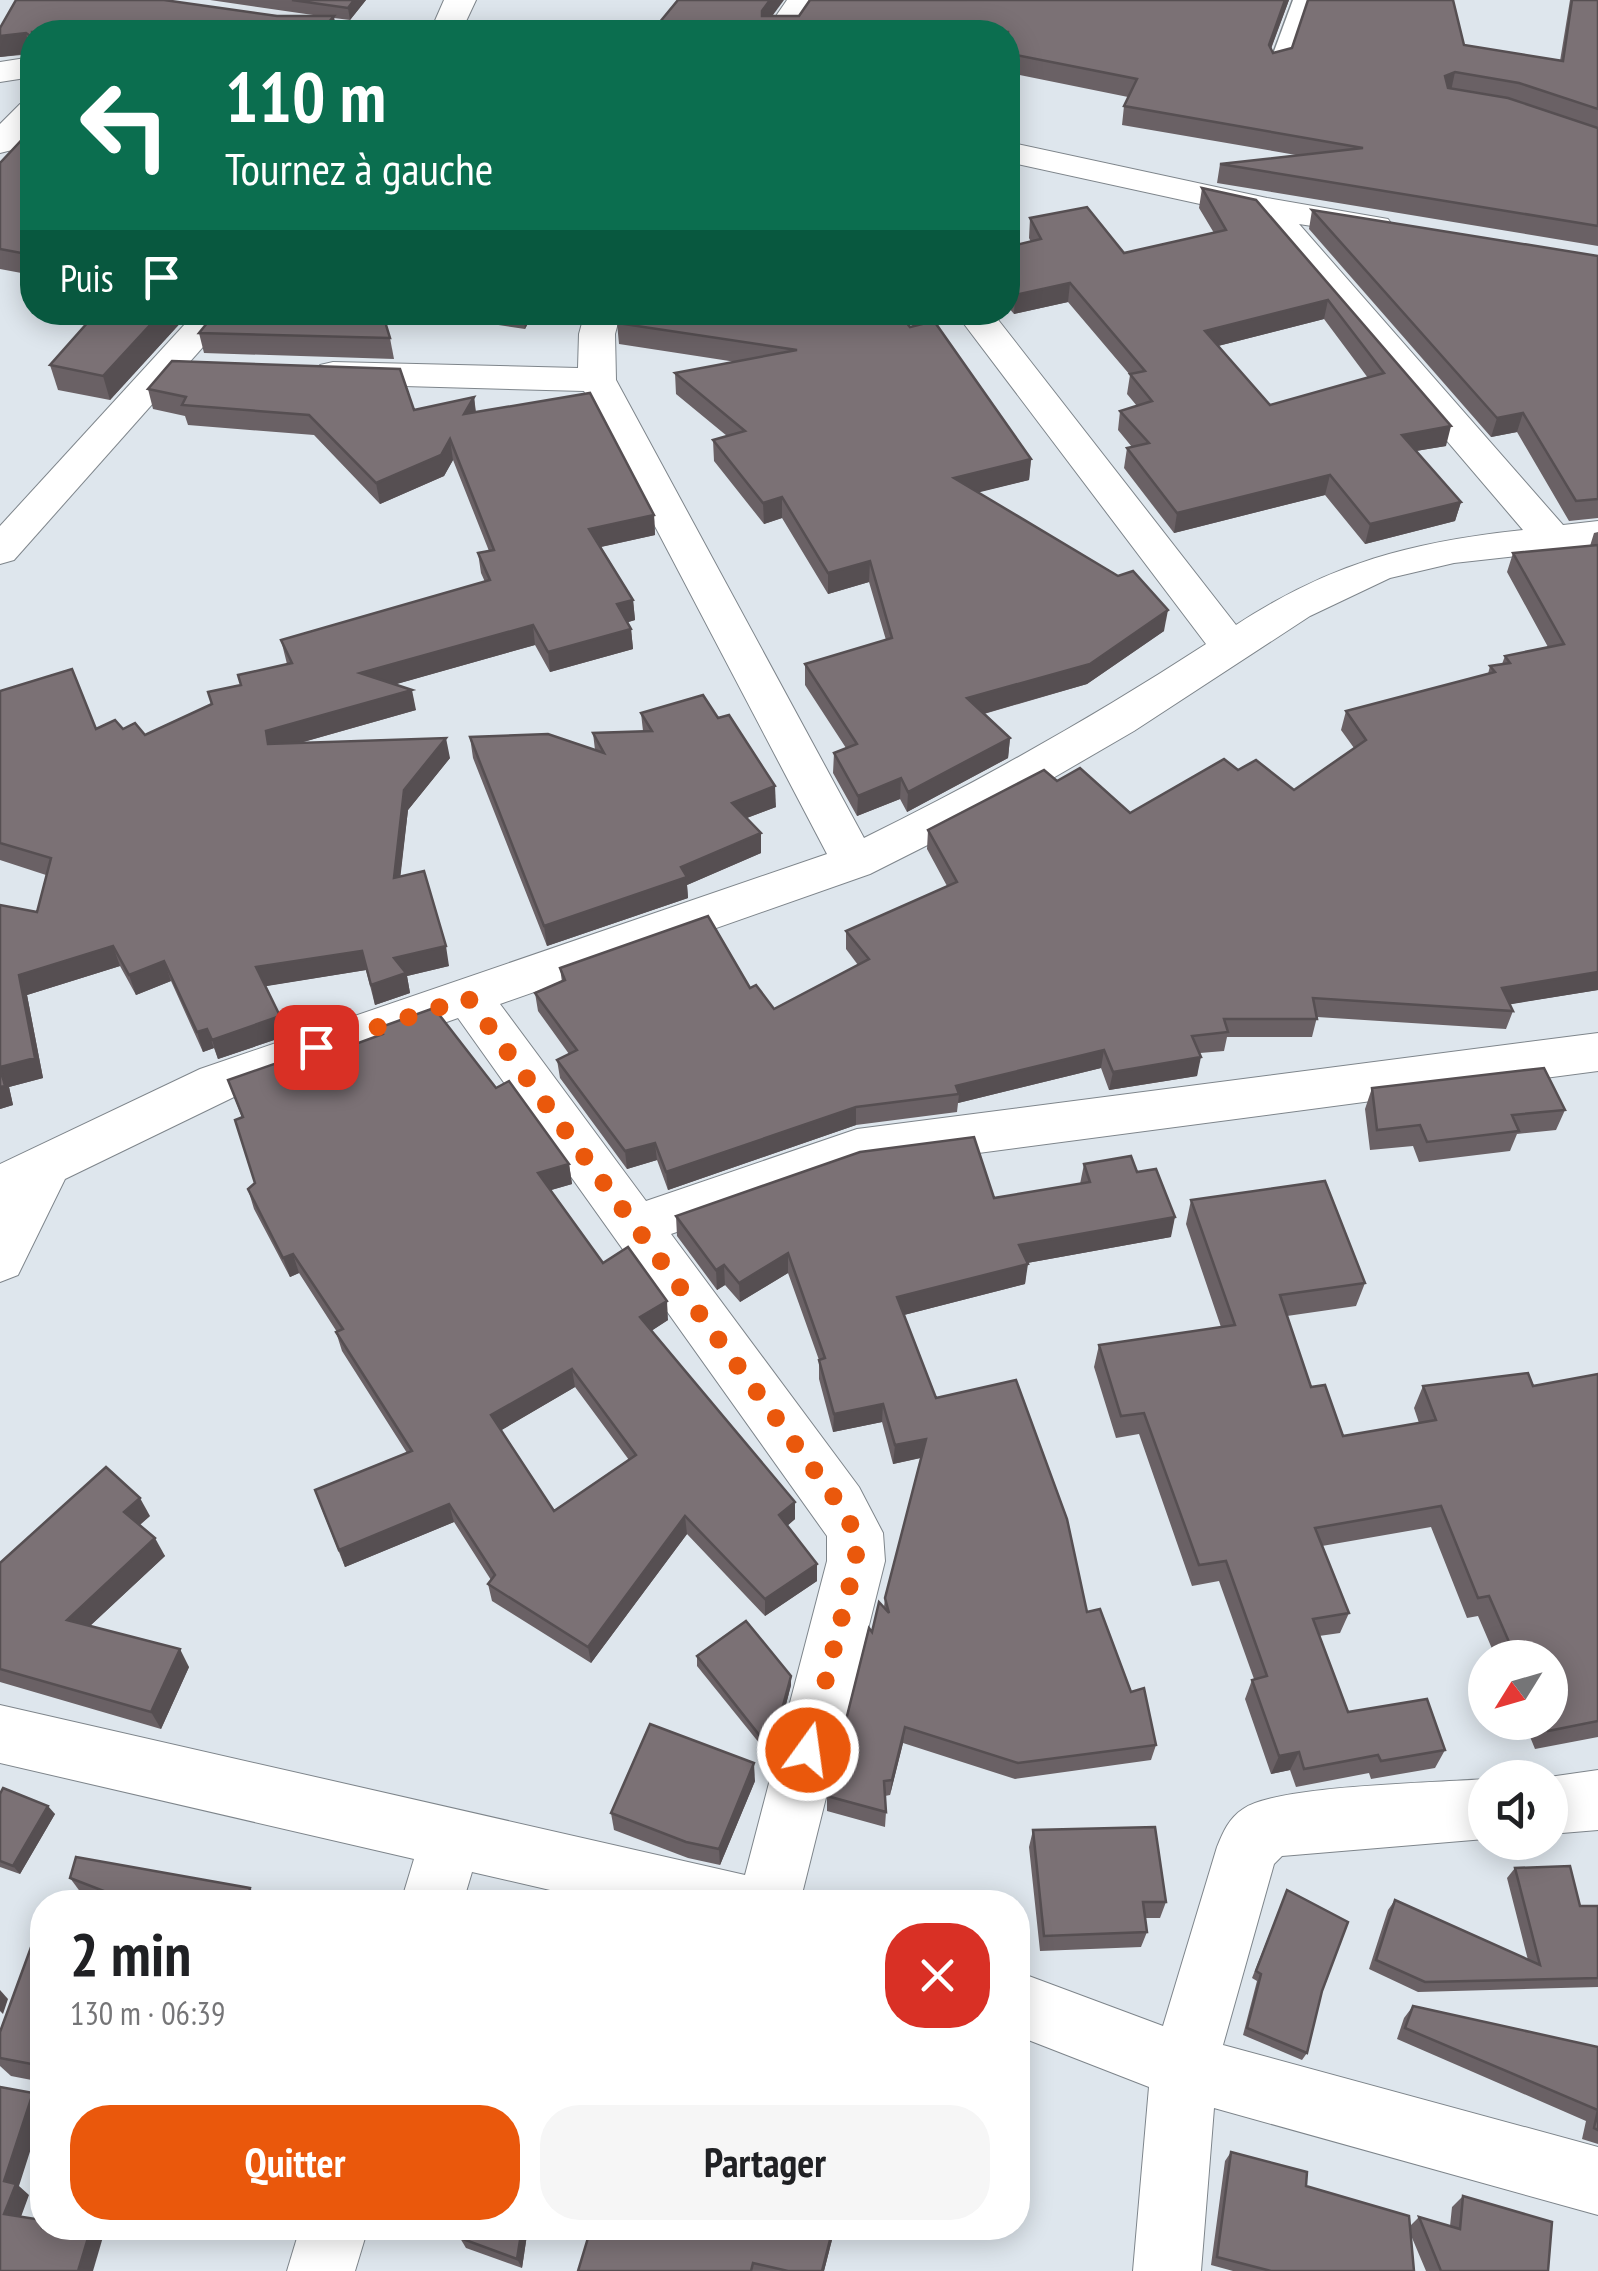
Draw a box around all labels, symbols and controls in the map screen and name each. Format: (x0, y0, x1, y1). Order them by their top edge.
text: 110 m (225, 51, 386, 141)
icon: left (60, 60, 190, 190)
text: Tournez à gauche (225, 139, 493, 197)
icon: arrive (134, 250, 189, 305)
text: Puis (60, 253, 114, 302)
pin (274, 1005, 359, 1090)
icon: arrive (289, 1020, 344, 1075)
north arrow (1468, 1640, 1568, 1740)
map controls (1468, 1640, 1568, 1860)
position arrow (756, 1698, 860, 1802)
button: sound (1468, 1760, 1568, 1860)
text: 2 min (70, 1915, 191, 1993)
button: close (885, 1923, 990, 2028)
text: 130 m · 06:39 (70, 1992, 225, 2034)
button: Quitter (70, 2105, 520, 2220)
button: Partager (540, 2105, 990, 2220)

